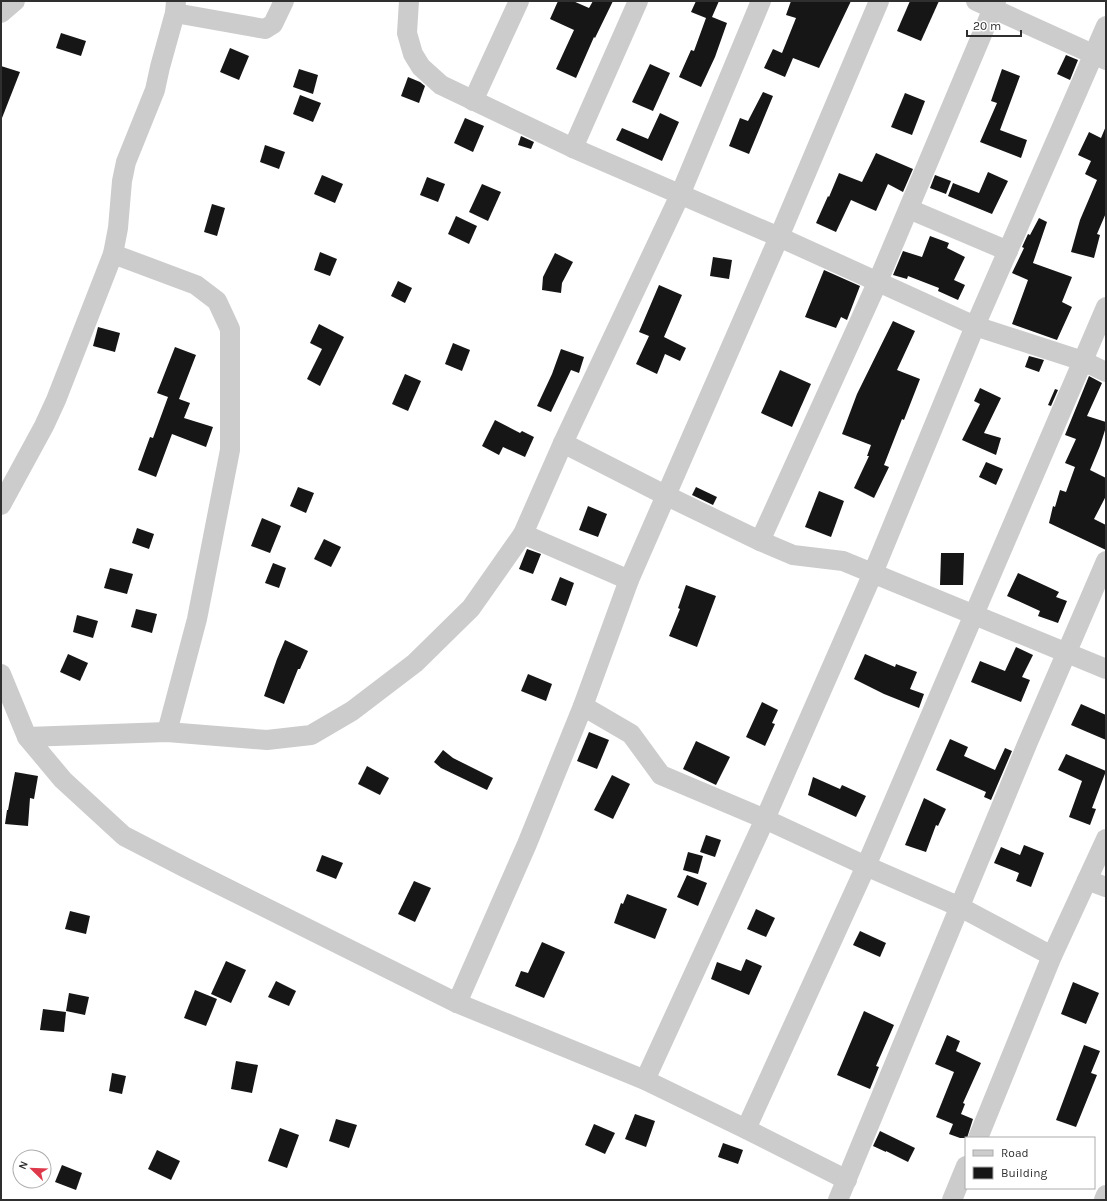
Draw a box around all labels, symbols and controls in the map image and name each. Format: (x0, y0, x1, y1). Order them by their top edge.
scale bar (967, 12, 1021, 38)
text: 20 m (973, 19, 1001, 33)
legend (965, 1137, 1095, 1189)
text: Road (1001, 1146, 1029, 1160)
north arrow (12, 1149, 52, 1189)
text: N (16, 1159, 31, 1171)
text: Building (1001, 1166, 1048, 1180)

